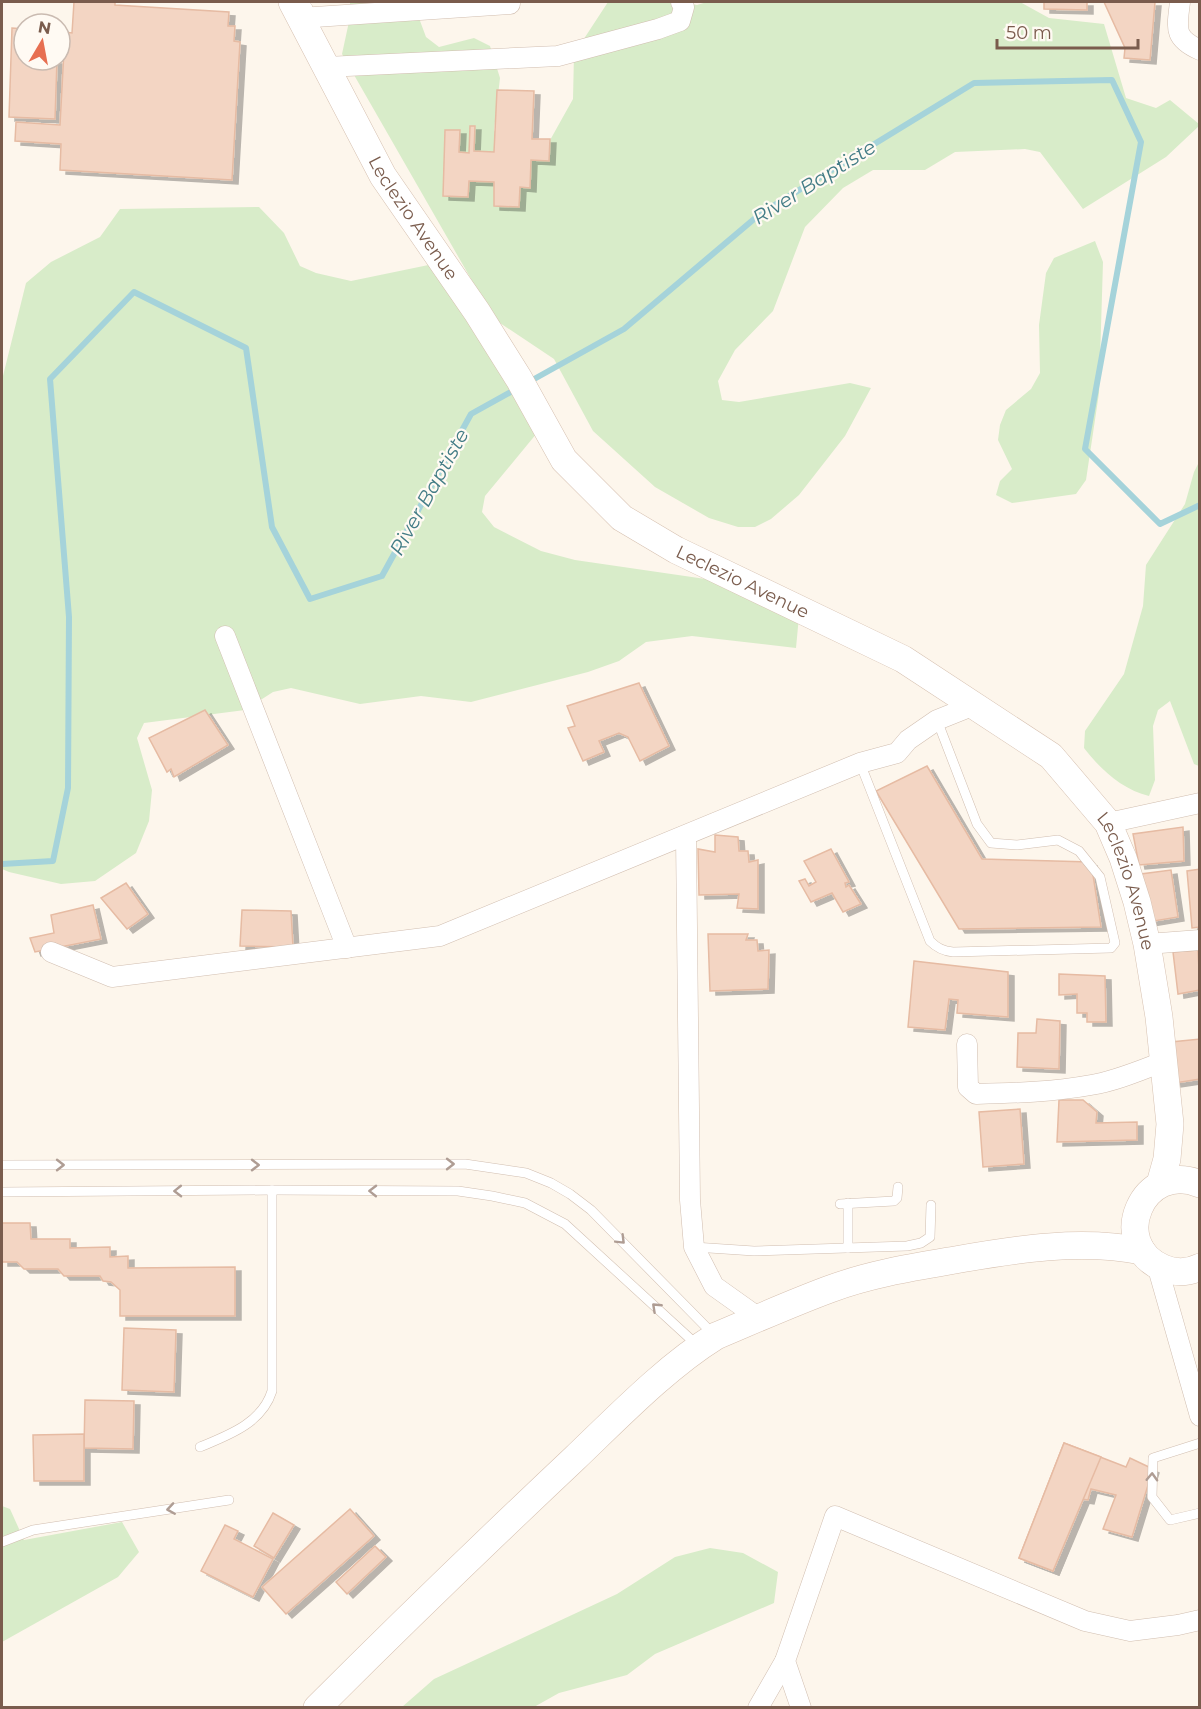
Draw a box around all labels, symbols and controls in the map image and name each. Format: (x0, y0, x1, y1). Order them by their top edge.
north arrow (12, 12, 72, 72)
scale bar (997, 12, 1138, 50)
text: N (36, 17, 53, 38)
text: 50 m (1006, 22, 1052, 44)
water label: River Baptiste (748, 134, 880, 230)
street label: Leclezio Avenue (364, 152, 463, 284)
water label: River Baptiste (384, 425, 474, 559)
street label: Leclezio Avenue (672, 541, 813, 623)
street label: Leclezio Avenue (1092, 807, 1159, 952)
one-way arrow (445, 1158, 454, 1170)
one-way arrow (55, 1159, 64, 1171)
one-way arrow (250, 1159, 259, 1171)
one-way arrow (369, 1184, 378, 1197)
one-way arrow (174, 1185, 183, 1197)
one-way arrow (614, 1233, 625, 1244)
one-way arrow (652, 1303, 662, 1314)
one-way arrow (1146, 1473, 1159, 1482)
one-way arrow (166, 1502, 175, 1514)

